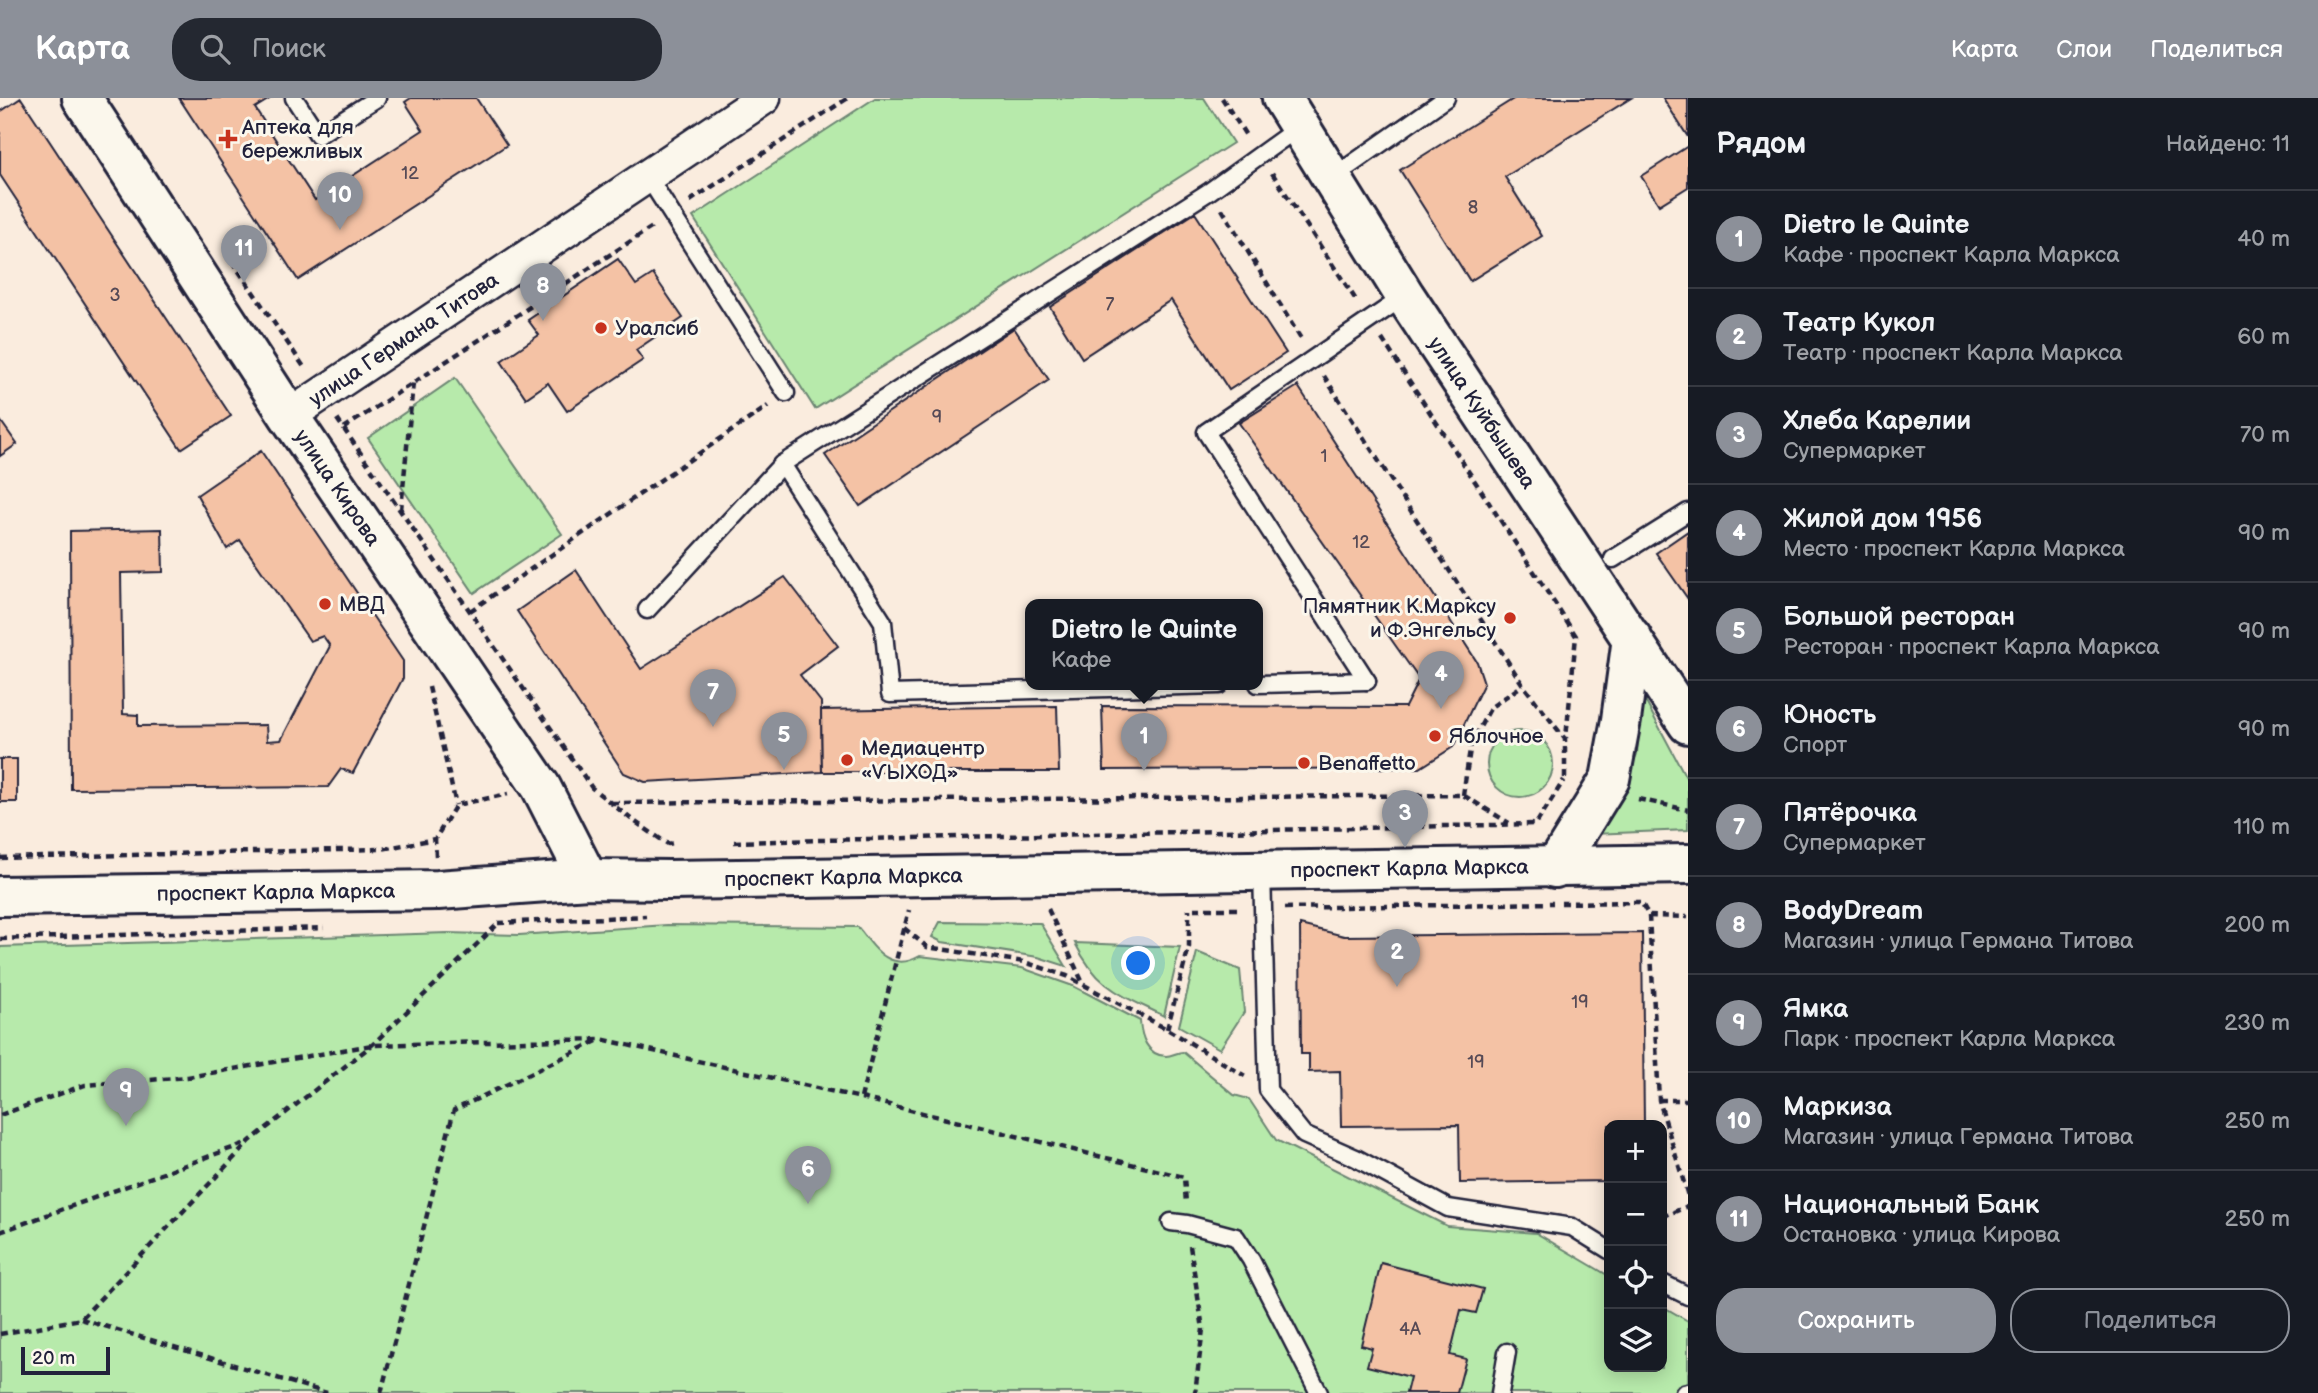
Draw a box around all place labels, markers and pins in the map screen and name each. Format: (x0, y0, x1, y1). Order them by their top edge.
place label: Аптека для бережливых (241, 115, 363, 164)
marker: Аптека для бережливых (220, 131, 236, 147)
pin: 10 (317, 172, 363, 230)
pin: 11 (221, 225, 267, 283)
pin: 8 (520, 263, 566, 321)
place label: Уралсиб (615, 316, 698, 341)
marker: Уралсиб (593, 320, 609, 336)
place label: МВД (339, 592, 385, 617)
place label: Пямятник К.Марксу и Ф.Энгельсу (1303, 594, 1496, 643)
marker: МВД (317, 596, 333, 612)
marker: Пямятник К.Марксу и Ф.Энгельсу (1502, 610, 1518, 626)
pin: 4 (1418, 651, 1464, 709)
pin: 7 (690, 669, 736, 727)
pin: 5 (761, 712, 807, 770)
pin: 1 (1121, 713, 1167, 771)
place label: Яблочное (1449, 724, 1544, 749)
marker: Яблочное (1427, 728, 1443, 744)
place label: Медиацентр «ѴЫХОД» (861, 736, 985, 785)
place label: Benaffetto (1318, 751, 1416, 776)
marker: Медиацентр «ѴЫХОД» (839, 752, 855, 768)
marker: Benaffetto (1296, 755, 1312, 771)
pin: 3 (1382, 790, 1428, 848)
pin: 2 (1374, 929, 1420, 987)
pin: 9 (103, 1068, 149, 1126)
pin: 6 (785, 1146, 831, 1204)

